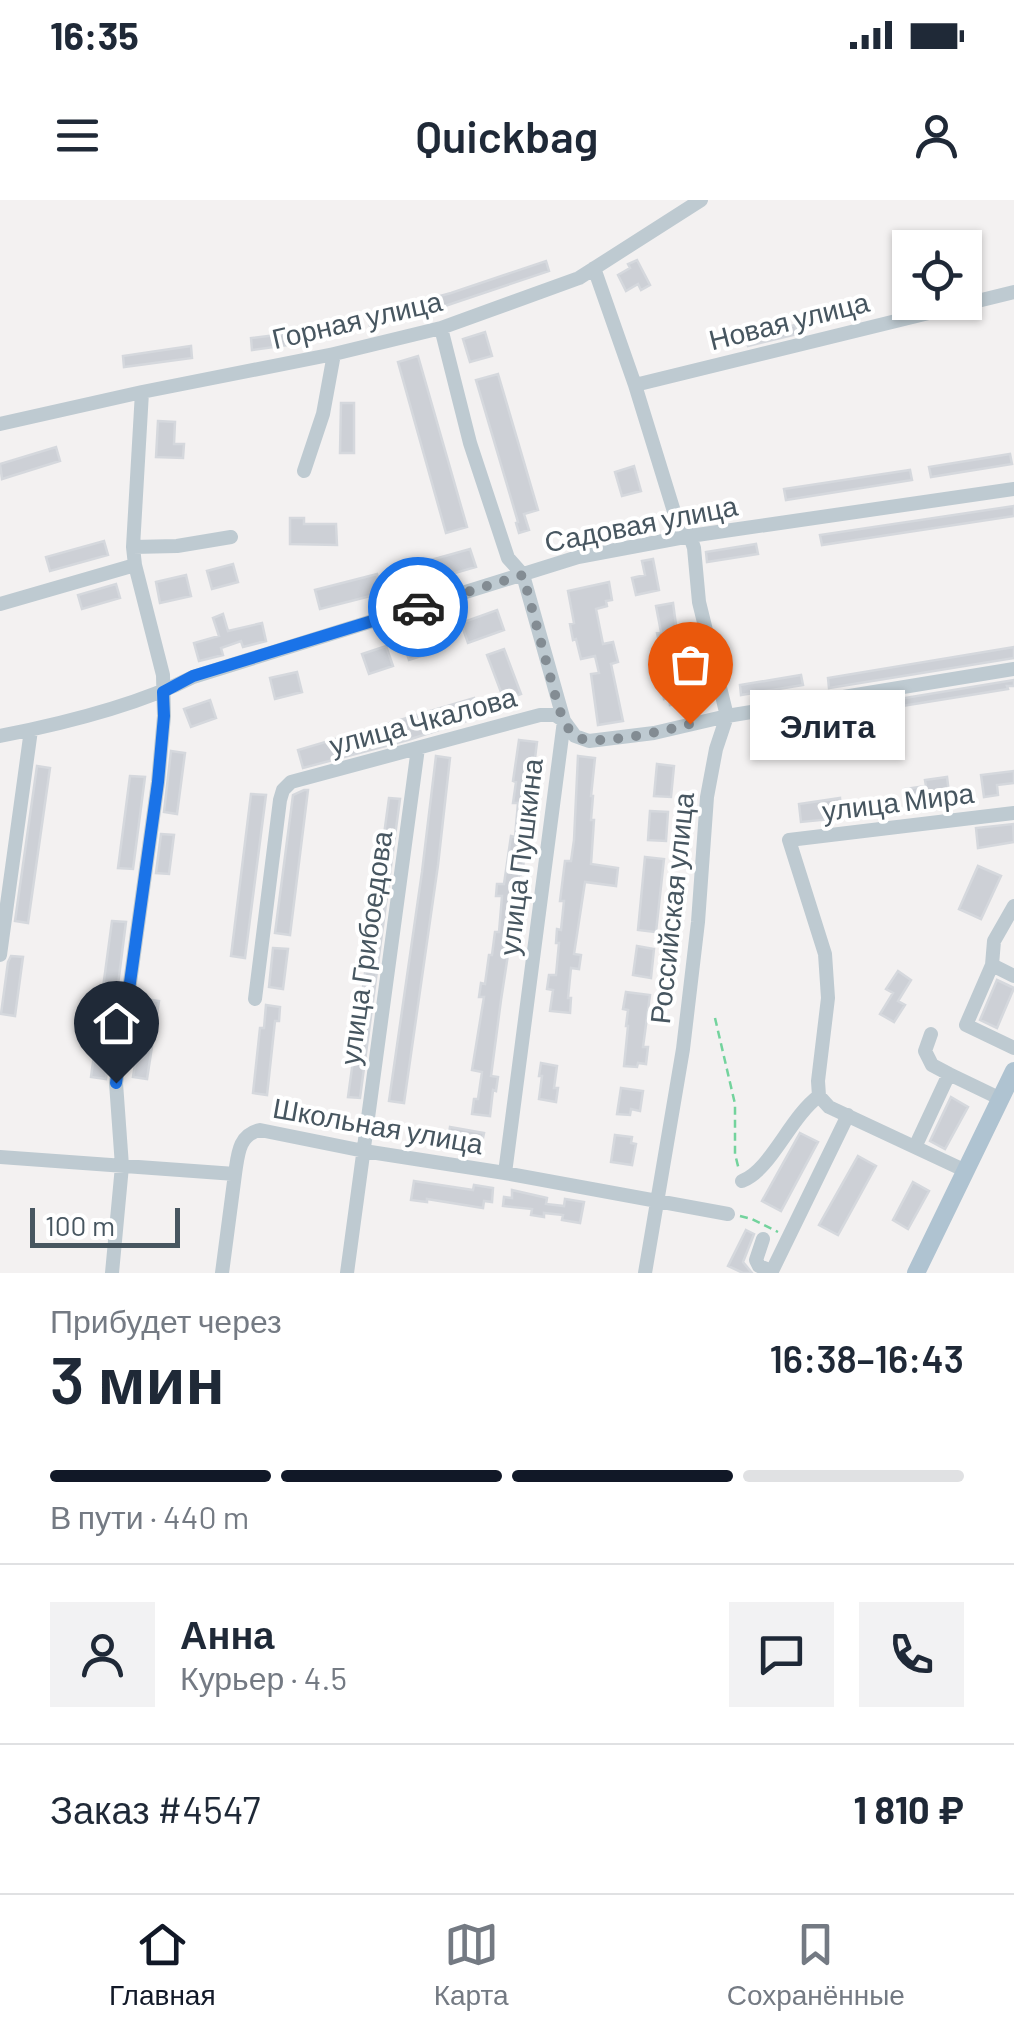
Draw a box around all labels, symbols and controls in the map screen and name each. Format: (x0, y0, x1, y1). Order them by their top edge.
text: 16:35 (50, 12, 139, 58)
icon: menu (50, 108, 105, 163)
text: Quickbag (416, 108, 598, 162)
icon: person (909, 108, 964, 163)
map controls (892, 230, 982, 320)
button: locate (892, 230, 982, 320)
street label: Горная улица (269, 283, 445, 355)
street label: Новая улица (705, 284, 873, 356)
street label: Садовая улица (541, 488, 741, 558)
courier (368, 557, 468, 657)
icon: car (391, 580, 446, 635)
pin (648, 622, 733, 725)
icon: bag (663, 637, 718, 692)
street label: улица Чкалова (326, 679, 520, 761)
callout: Элита (750, 689, 905, 759)
text: Элита (780, 706, 875, 744)
street label: улица Пушкина (491, 756, 549, 957)
street label: улица Мира (820, 775, 976, 827)
street label: Российская улица (642, 790, 700, 1025)
street label: улица Грибоедова (332, 828, 398, 1067)
pin (74, 981, 159, 1084)
icon: home (89, 996, 144, 1051)
street label: Школьная улица (270, 1090, 486, 1160)
scale bar (30, 1203, 180, 1248)
text: 100 m (45, 1208, 115, 1242)
text: Прибудет через (50, 1301, 282, 1339)
text: 16:38–16:43 (769, 1335, 964, 1381)
text: 3 мин (50, 1339, 225, 1417)
text: В пути · 440 m (50, 1497, 249, 1535)
button: person (50, 1602, 155, 1707)
button: chat (729, 1602, 834, 1707)
button: phone (859, 1602, 964, 1707)
text: Анна (180, 1611, 274, 1657)
text: Курьер · 4.5 (180, 1658, 347, 1696)
text: Заказ #4547 (50, 1786, 261, 1832)
text: 1 810 ₽ (853, 1786, 964, 1832)
tab: Главная (109, 1917, 216, 2012)
tab: Карта (434, 1917, 509, 2012)
tab: Сохранённые (727, 1917, 905, 2012)

